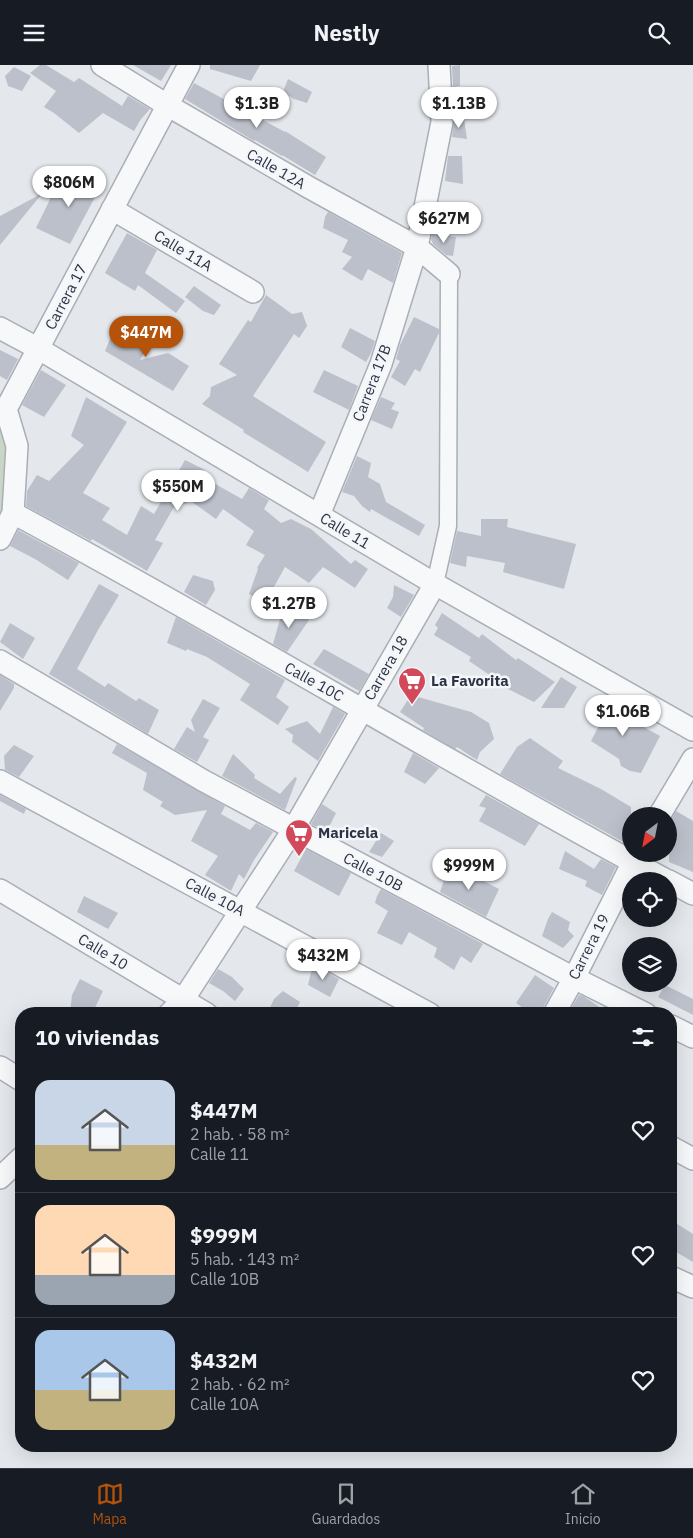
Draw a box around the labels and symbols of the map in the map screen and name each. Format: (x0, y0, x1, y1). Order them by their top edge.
pin: $1.3B (222, 87, 292, 129)
pin: $1.13B (418, 87, 500, 129)
street label: Calle 12A (243, 144, 309, 193)
pin: $806M (34, 165, 104, 208)
pin: $627M (409, 201, 479, 244)
street label: Calle 11A (151, 226, 216, 276)
street label: Carrera 17 (40, 261, 91, 333)
pin: $447M (111, 315, 181, 358)
street label: Carrera 17B (348, 341, 395, 424)
pin: $550M (143, 469, 213, 512)
street label: Calle 11 (317, 508, 374, 553)
pin: $1.27B (248, 587, 330, 629)
street label: Carrera 18 (359, 632, 412, 703)
street label: Calle 10C (281, 658, 347, 706)
supermarket icon: La Favorita (397, 666, 427, 705)
place label: La Favorita (431, 671, 509, 690)
pin: $1.06B (582, 695, 664, 737)
north arrow (622, 807, 678, 863)
supermarket icon: Maricela (284, 818, 314, 857)
place label: Maricela (318, 823, 379, 842)
street label: Calle 10B (340, 848, 406, 895)
pin: $999M (434, 849, 504, 891)
street label: Calle 10A (182, 873, 249, 920)
street label: Carrera 19 (564, 911, 613, 983)
street label: Calle 10 (75, 929, 132, 974)
pin: $432M (288, 939, 358, 981)

